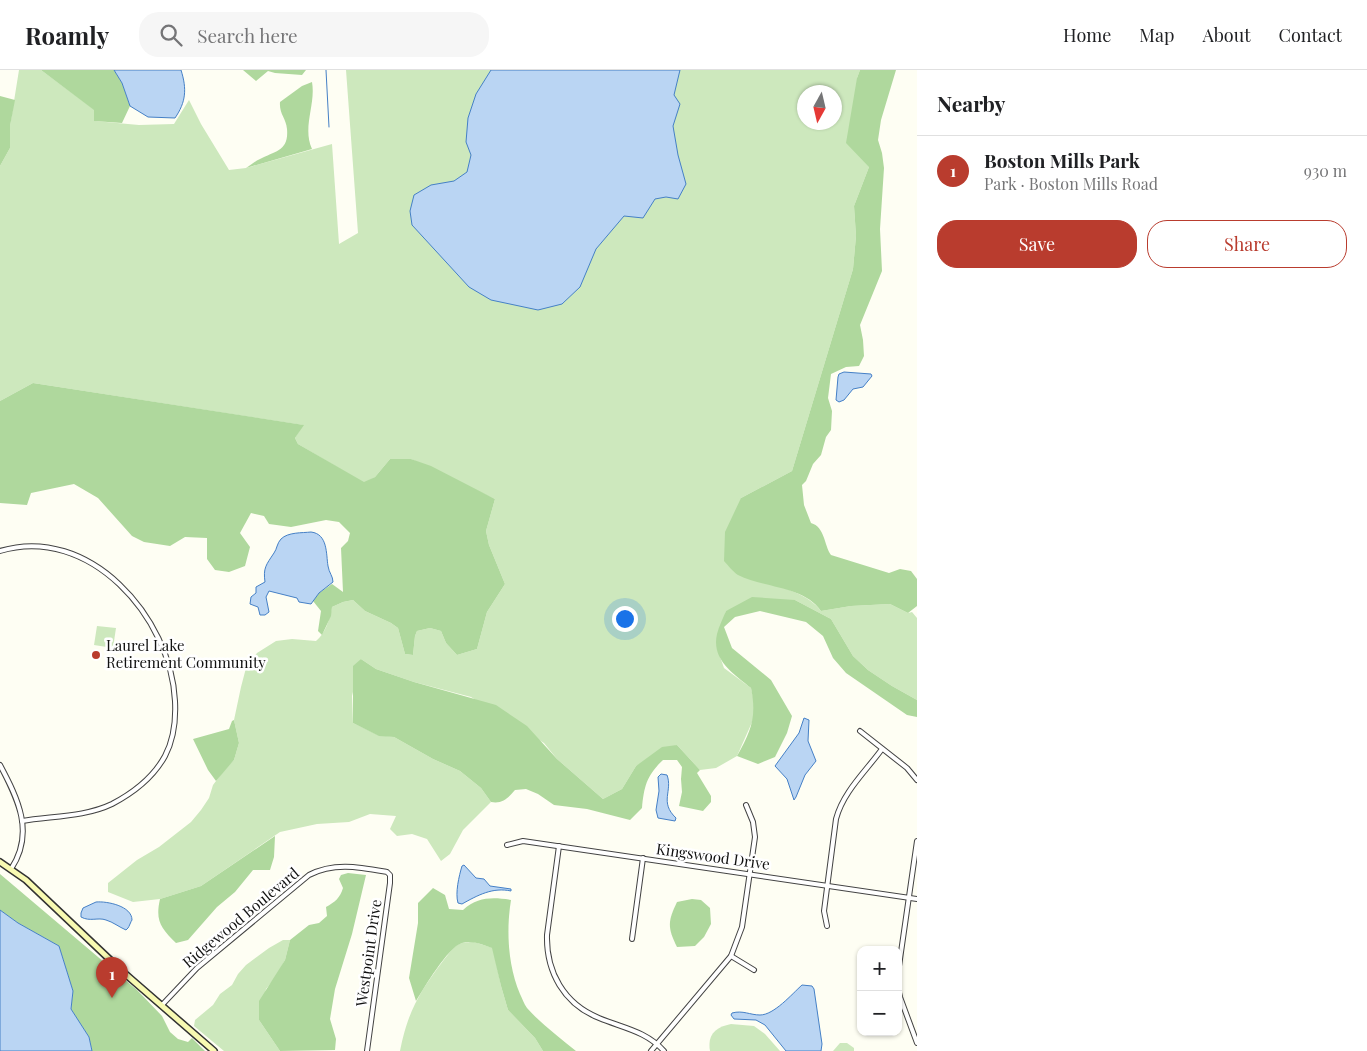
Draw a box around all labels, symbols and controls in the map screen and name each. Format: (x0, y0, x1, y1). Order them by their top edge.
search box (139, 12, 489, 57)
text: Roamly (25, 19, 109, 51)
icon: search (157, 21, 185, 49)
text: Search here (197, 22, 298, 48)
text: Home (1063, 23, 1111, 47)
text: Map (1139, 23, 1174, 47)
text: About (1202, 23, 1251, 47)
text: Contact (1279, 23, 1342, 47)
north arrow (797, 85, 842, 130)
text: Nearby (937, 89, 1006, 117)
text: Boston Mills Park (984, 147, 1140, 173)
text: 1 (950, 160, 956, 181)
text: 930 m (1304, 160, 1347, 181)
text: Park · Boston Mills Road (984, 173, 1158, 194)
button: Save (937, 220, 1137, 268)
button: Share (1147, 220, 1347, 268)
your location (612, 606, 638, 632)
place label: Laurel Lake Retirement Community (106, 635, 266, 672)
marker: Laurel Lake Retirement Community (90, 649, 102, 661)
street label: Kingswood Drive (655, 838, 771, 874)
street label: Ridgewood Boulevard (178, 862, 303, 972)
street label: Westpoint Drive (350, 898, 385, 1009)
map controls (857, 946, 902, 1036)
button: + (857, 946, 902, 991)
pin: 1 (96, 957, 128, 998)
button: − (857, 991, 902, 1036)

